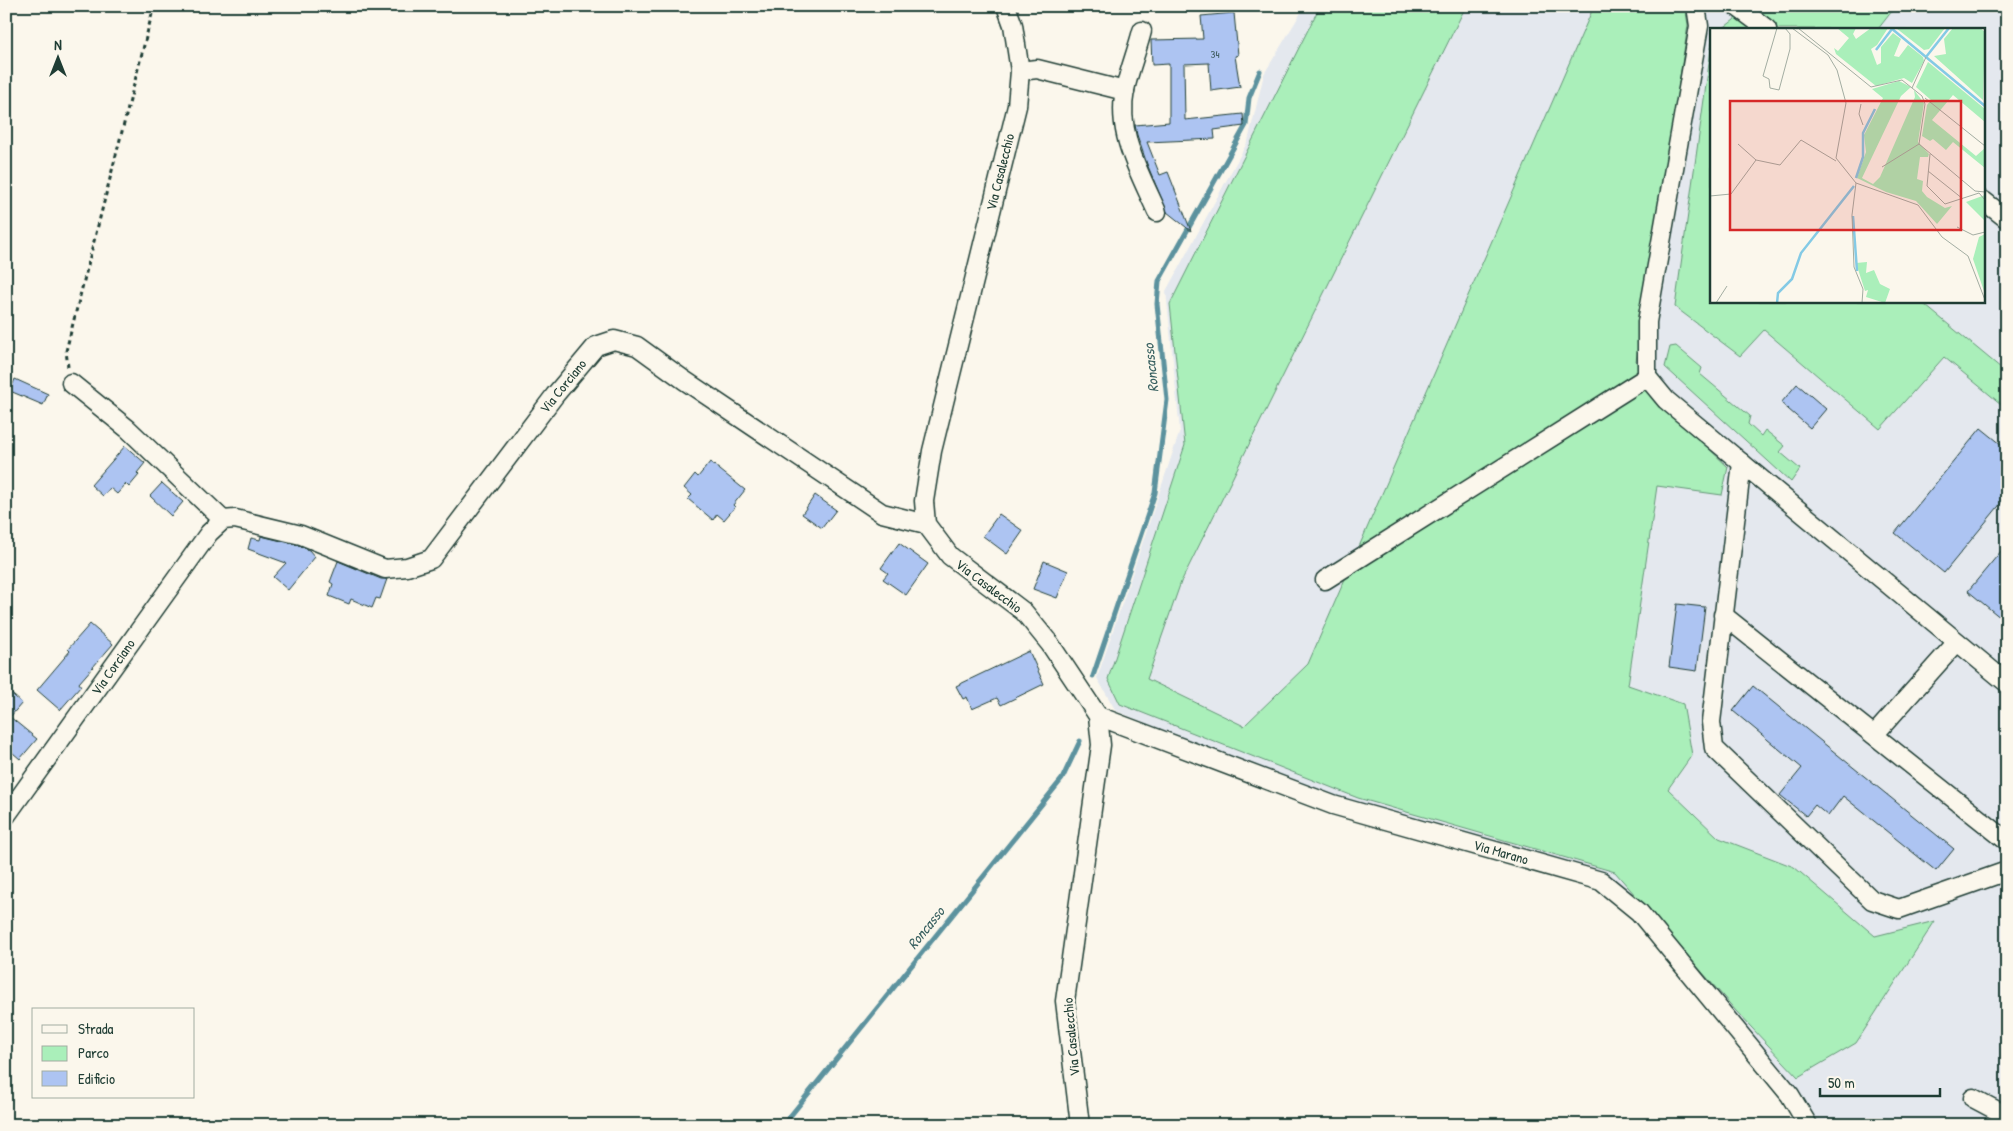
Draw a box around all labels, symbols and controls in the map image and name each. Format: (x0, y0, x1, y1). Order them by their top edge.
inset map (1710, 28, 1986, 302)
north arrow (32, 32, 82, 82)
text: N (54, 35, 62, 54)
house number: 34 (1210, 47, 1220, 61)
street label: Via Casalecchio (981, 131, 1018, 212)
water label: Roncasso (1137, 342, 1164, 393)
street label: Via Corciano (535, 354, 590, 417)
street label: Via Casalecchio (952, 554, 1027, 617)
street label: Via Corciano (86, 635, 139, 699)
street label: Via Marano (1471, 835, 1531, 869)
water label: Roncasso (902, 901, 950, 953)
street label: Via Casalecchio (1058, 997, 1083, 1077)
legend (32, 1008, 195, 1098)
text: Strada (78, 1018, 114, 1039)
text: Parco (78, 1042, 109, 1063)
scale bar (1820, 1066, 1940, 1098)
text: Edificio (78, 1068, 115, 1089)
text: 50 m (1828, 1072, 1855, 1093)

